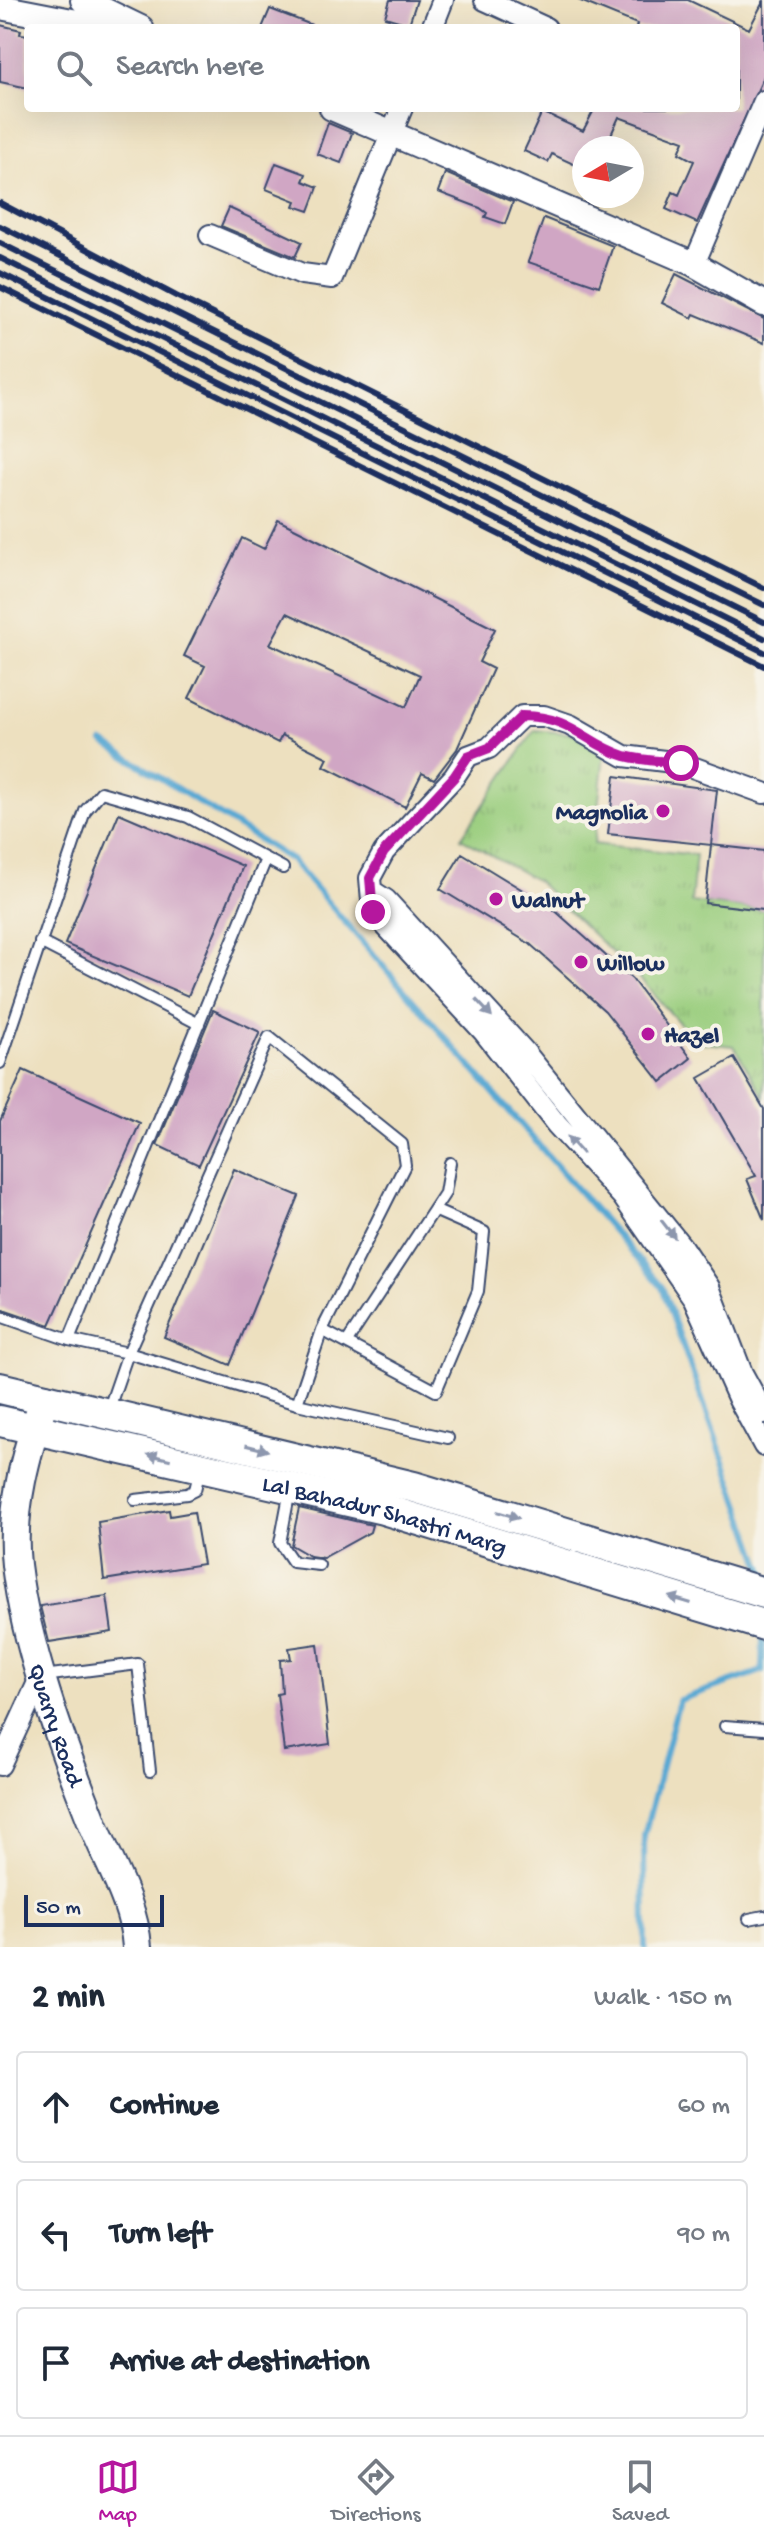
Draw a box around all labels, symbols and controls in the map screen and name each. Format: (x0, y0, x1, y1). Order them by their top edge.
search box (24, 24, 740, 112)
icon: search (52, 46, 96, 90)
text: Search here (116, 51, 264, 86)
north arrow (572, 136, 644, 208)
route start (663, 745, 699, 781)
place label: Magnolia (556, 800, 649, 829)
marker: Magnolia (654, 802, 672, 820)
place label: Walnut (511, 888, 586, 917)
marker: Walnut (487, 890, 505, 908)
route end (355, 894, 391, 930)
place label: Willow (596, 951, 665, 980)
marker: Willow (572, 953, 590, 971)
one-way arrow (474, 998, 492, 1017)
place label: Hazel (664, 1023, 719, 1052)
marker: Hazel (639, 1025, 657, 1043)
one-way arrow (566, 1135, 584, 1154)
one-way arrow (659, 1219, 675, 1239)
one-way arrow (244, 1443, 269, 1455)
one-way arrow (146, 1451, 171, 1463)
street label: Lal Bahadur Shastri Marg (259, 1471, 510, 1564)
one-way arrow (496, 1509, 520, 1522)
one-way arrow (667, 1593, 691, 1606)
street label: Quarry Road (20, 1661, 89, 1793)
scale bar (24, 1891, 164, 1927)
text: 50 m (36, 1896, 81, 1922)
text: 2 min (32, 1979, 104, 2019)
text: Walk · 150 m (594, 1984, 732, 2015)
icon: ahead (34, 2085, 78, 2129)
text: Continue (110, 2090, 219, 2125)
text: 60 m (677, 2092, 730, 2123)
icon: left (34, 2213, 78, 2257)
text: Turn left (110, 2218, 211, 2253)
text: 90 m (678, 2220, 730, 2251)
icon: arrive (34, 2341, 78, 2385)
text: Arrive at destination (110, 2346, 370, 2381)
tab: Map (96, 2455, 140, 2529)
tab: Directions (331, 2455, 421, 2529)
tab: Saved (612, 2455, 668, 2529)

